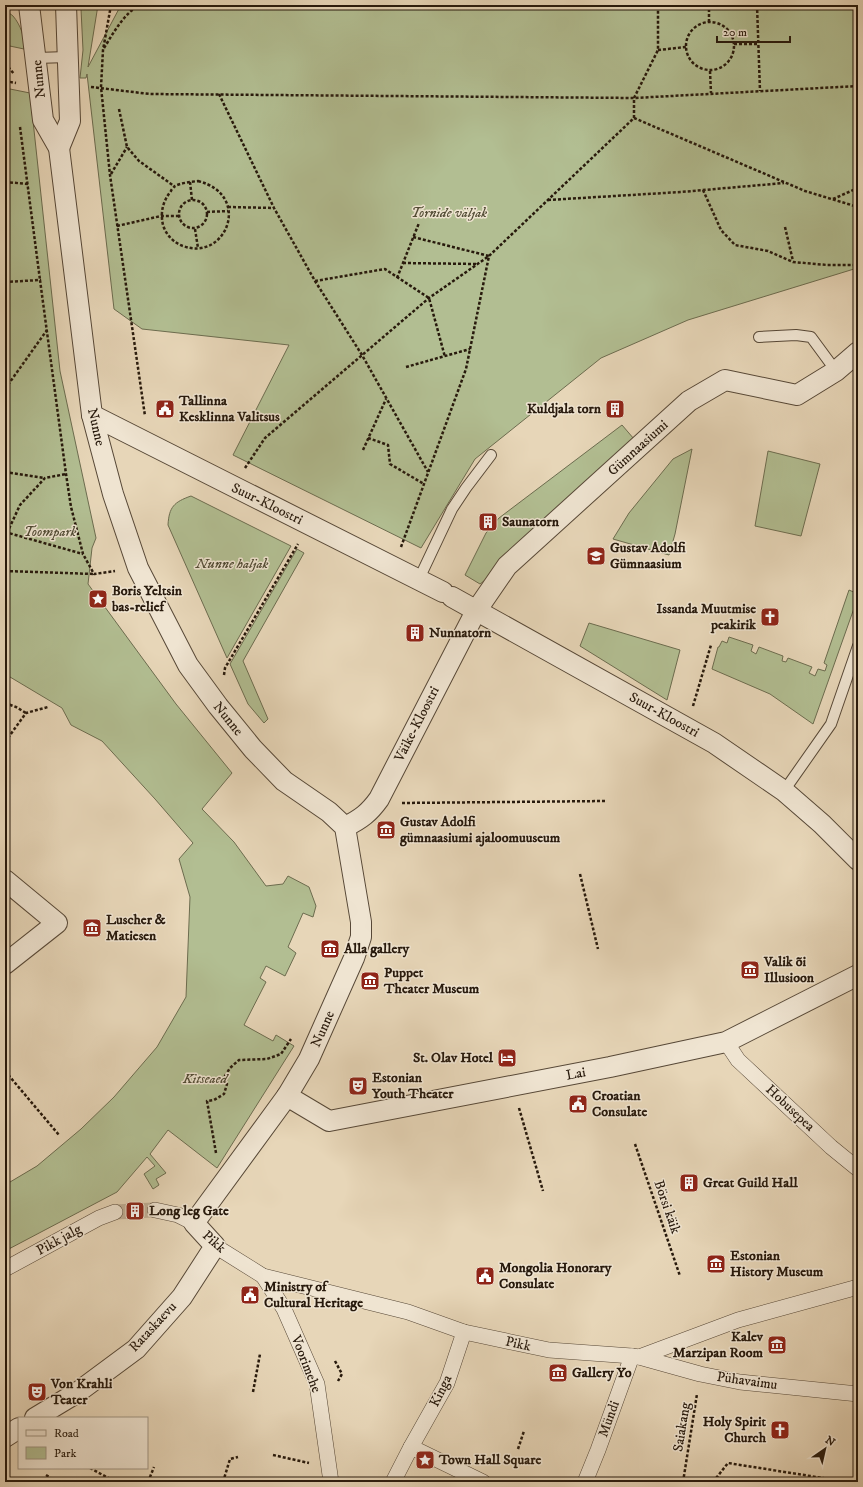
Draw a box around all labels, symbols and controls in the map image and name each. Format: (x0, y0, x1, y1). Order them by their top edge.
scale bar (717, 18, 790, 44)
text: 20 m (723, 25, 747, 40)
street label: Nunne (28, 59, 50, 99)
park label: Tornide väljak (411, 204, 487, 222)
place label: Tallinna Kesklinna Valitsus (178, 392, 280, 426)
public building icon: Tallinna Kesklinna Valitsus (154, 398, 176, 420)
building icon: Kuldjala torn (604, 398, 626, 420)
place label: Kuldjala torn (527, 400, 602, 418)
street label: Nunne (83, 406, 109, 448)
street label: Gümnaasiumi (604, 416, 672, 480)
street label: Suur-Kloostri (228, 479, 306, 529)
building icon: Saunatorn (477, 511, 499, 533)
place label: Saunatorn (502, 513, 560, 531)
park label: Toompark (24, 523, 76, 541)
place label: Gustav Adolfi Gümnaasium (610, 539, 686, 573)
school or university icon: Gustav Adolfi Gümnaasium (585, 545, 607, 567)
park label: Nunne haljak (195, 555, 269, 573)
place label: Boris Yeltsin bas-relief (111, 582, 183, 616)
place icon: Boris Yeltsin bas-relief (87, 588, 109, 610)
place label: Issanda Muutmise peakirik (657, 600, 757, 634)
church icon: Issanda Muutmise peakirik (759, 606, 781, 628)
building icon: Nunnatorn (404, 622, 426, 644)
place label: Nunnatorn (429, 624, 492, 642)
street label: Väike-Kloostri (390, 683, 444, 766)
street label: Suur-Kloostri (626, 688, 703, 742)
street label: Nunne (209, 698, 247, 740)
place label: Gustav Adolfi gümnaasiumi ajaloomuuseum (399, 813, 561, 847)
museum icon: Gustav Adolfi gümnaasiumi ajaloomuuseum (375, 819, 397, 841)
place label: Luscher & Matiesen (106, 911, 166, 945)
museum icon: Luscher & Matiesen (81, 917, 103, 939)
museum icon: Alla gallery (319, 938, 341, 960)
place label: Alla gallery (343, 940, 409, 958)
place label: Valik õi Illusioon (763, 953, 815, 987)
museum icon: Valik õi Illusioon (739, 959, 761, 981)
place label: Puppet Theater Museum (383, 964, 480, 998)
museum icon: Puppet Theater Museum (359, 970, 381, 992)
street label: Nunne (307, 1008, 339, 1050)
hotel icon: St. Olav Hotel (496, 1047, 518, 1069)
place label: St. Olav Hotel (413, 1049, 494, 1067)
street label: Lai (565, 1063, 588, 1085)
place label: Estonian Youth Theater (371, 1069, 454, 1103)
park label: Kitseaed (182, 1070, 229, 1088)
theatre icon: Estonian Youth Theater (347, 1075, 369, 1097)
street label: Hobusepea (762, 1081, 818, 1135)
place label: Croatian Consulate (592, 1087, 648, 1121)
public building icon: Croatian Consulate (567, 1093, 589, 1115)
building icon: Great Guild Hall (678, 1172, 700, 1194)
place label: Great Guild Hall (703, 1174, 798, 1192)
street label: Börsi käik (649, 1178, 685, 1236)
building icon: Long leg Gate (124, 1200, 146, 1222)
place label: Long leg Gate (149, 1202, 229, 1220)
street label: Pikk jalg (33, 1220, 85, 1260)
street label: Pikk (198, 1227, 230, 1257)
place label: Estonian History Museum (730, 1247, 824, 1281)
museum icon: Estonian History Museum (705, 1253, 727, 1275)
place label: Mongolia Honorary Consulate (499, 1259, 612, 1293)
public building icon: Mongolia Honorary Consulate (474, 1265, 496, 1287)
place label: Ministry of Cultural Heritage (264, 1278, 363, 1312)
public building icon: Ministry of Cultural Heritage (239, 1284, 261, 1306)
street label: Rataskaevu (125, 1298, 181, 1356)
place label: Kalev Marzipan Room (673, 1328, 764, 1362)
street label: Voorimehe (287, 1332, 325, 1395)
street label: Pikk (504, 1333, 532, 1355)
museum icon: Kalev Marzipan Room (766, 1334, 788, 1356)
museum icon: Gallery Yo (547, 1362, 569, 1384)
place label: Gallery Yo (572, 1364, 632, 1382)
street label: Pühavaimu (716, 1368, 779, 1394)
street label: Kinga (426, 1372, 456, 1410)
place label: Von Krahli Teater (50, 1375, 113, 1409)
theatre icon: Von Krahli Teater (26, 1381, 48, 1403)
street label: Mündi (594, 1398, 624, 1440)
street label: Saiakang (669, 1401, 695, 1453)
place label: Holy Spirit Church (703, 1413, 767, 1447)
legend (18, 1417, 148, 1469)
church icon: Holy Spirit Church (769, 1419, 791, 1441)
text: Road (54, 1426, 79, 1441)
north arrow (805, 1429, 845, 1469)
text: N (822, 1433, 838, 1450)
text: Park (54, 1446, 76, 1461)
place icon: Town Hall Square (414, 1449, 436, 1471)
place label: Town Hall Square (438, 1451, 541, 1469)

